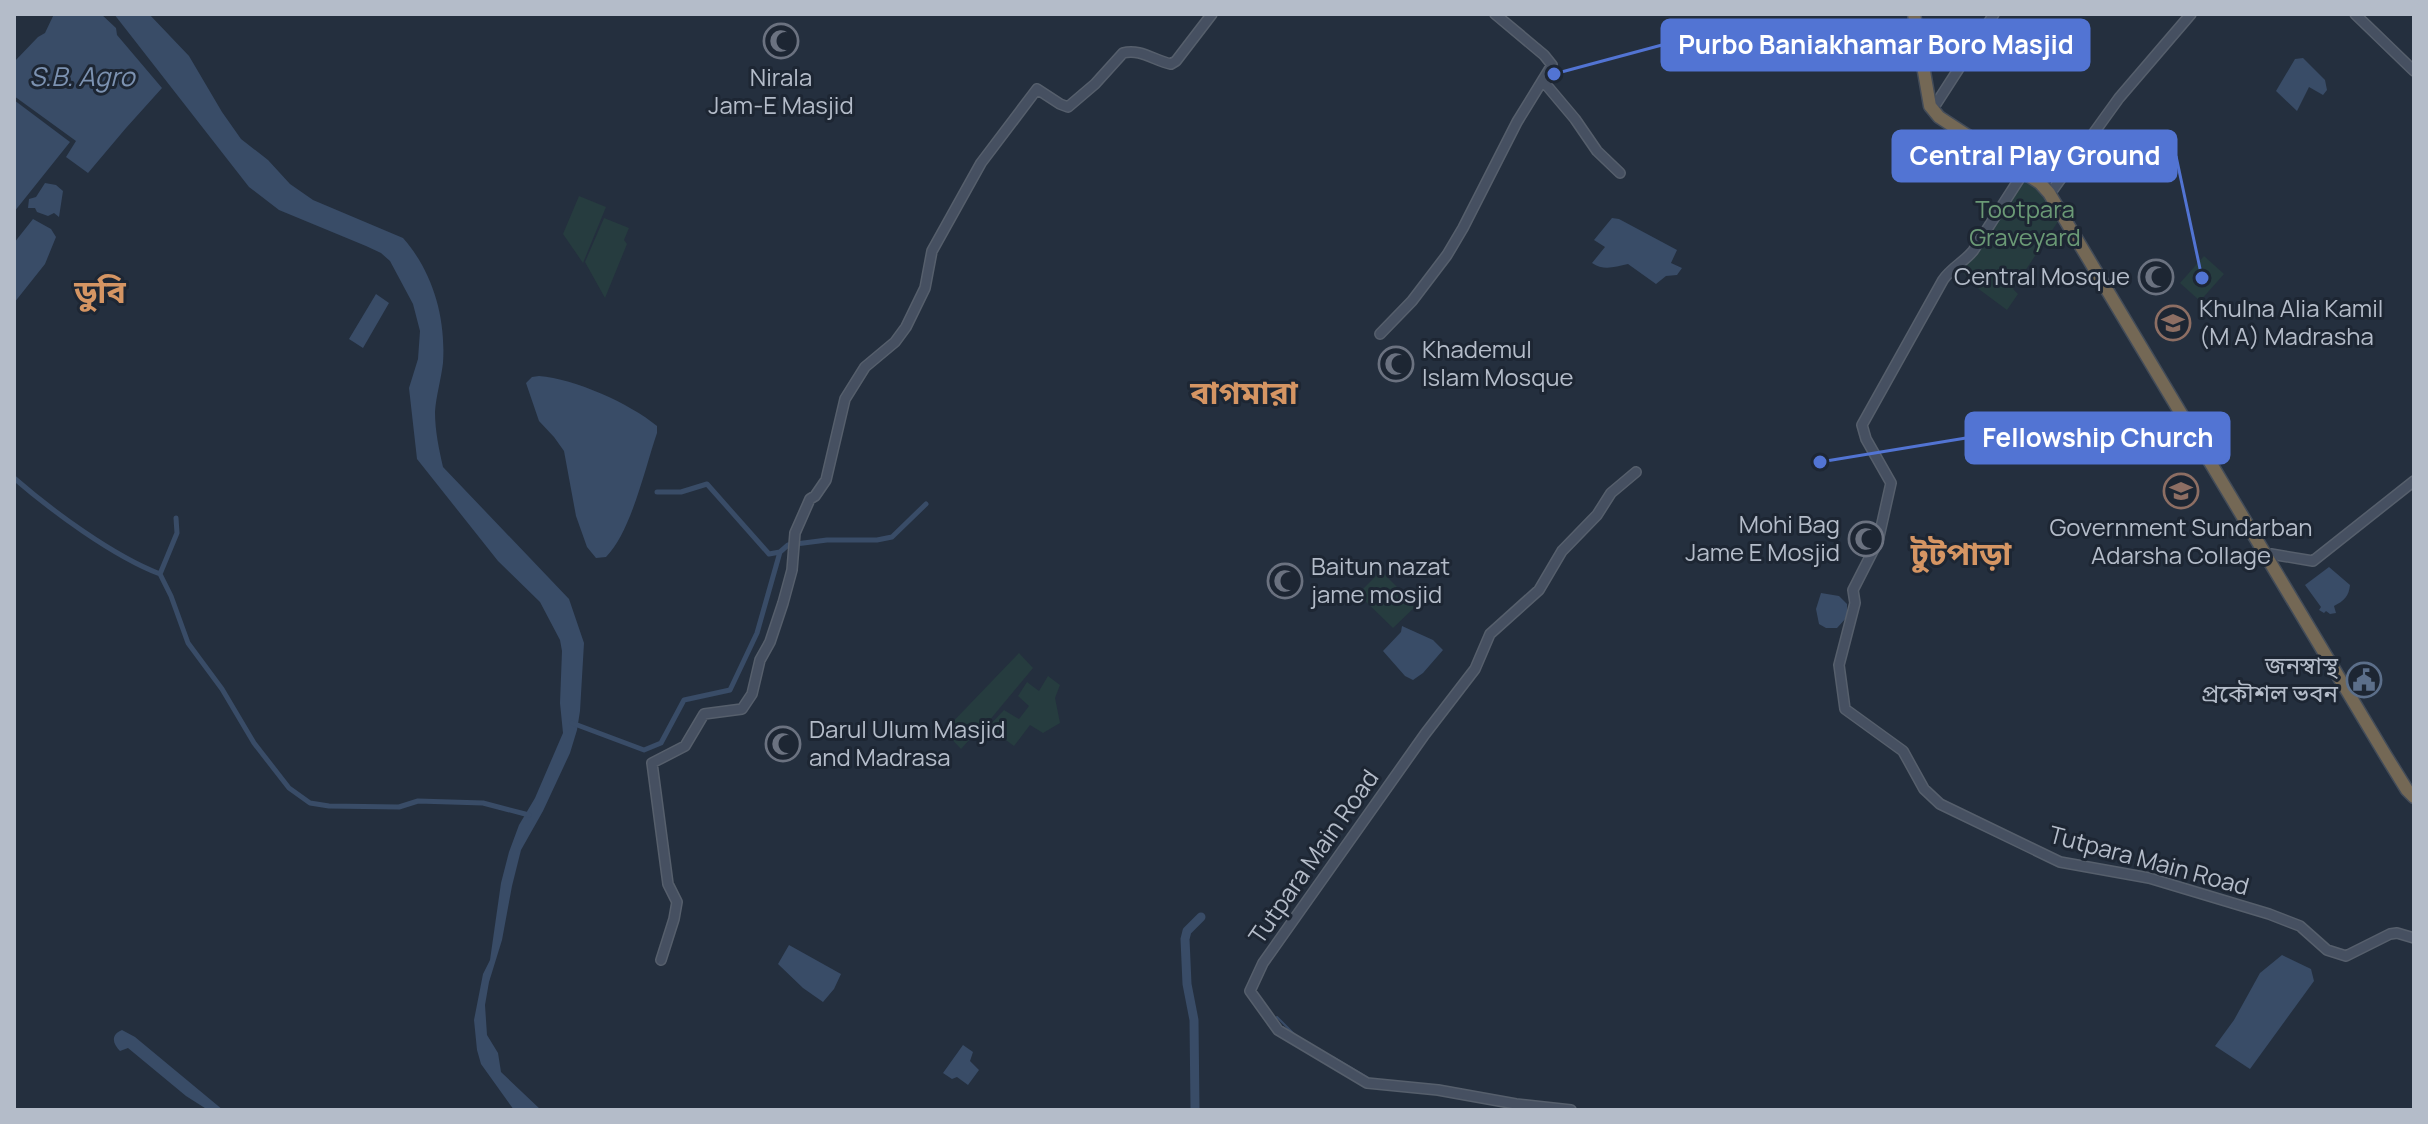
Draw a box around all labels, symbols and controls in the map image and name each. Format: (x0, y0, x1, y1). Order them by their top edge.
callout: Purbo Baniakhamar Boro Masjid (1662, 20, 2089, 70)
mosque icon: Nirala Jam-E Masjid (762, 22, 800, 60)
text: Purbo Baniakhamar Boro Masjid (1678, 26, 2074, 62)
water label: S.B. Agro (29, 58, 136, 94)
place label: Nirala Jam-E Masjid (708, 60, 854, 121)
callout: Central Play Ground (1893, 131, 2176, 181)
text: Central Play Ground (1910, 137, 2160, 173)
park label: Tootpara Graveyard (1969, 192, 2081, 253)
mosque icon: Central Mosque (2137, 258, 2175, 296)
place label: Central Mosque (1954, 259, 2130, 292)
district label: ডুবি (73, 269, 126, 313)
place label: Khulna Alia Kamil (M A) Madrasha (2199, 291, 2383, 352)
school or university icon: Khulna Alia Kamil (M A) Madrasha (2154, 304, 2192, 342)
place label: Khademul Islam Mosque (1422, 332, 1574, 393)
mosque icon: Khademul Islam Mosque (1377, 345, 1415, 383)
district label: বাগমারা (1189, 370, 1299, 414)
callout: Fellowship Church (1966, 413, 2229, 463)
text: Fellowship Church (1982, 419, 2214, 455)
school or university icon: Government Sundarban Adarsha Collage (2162, 472, 2200, 510)
place label: Mohi Bag Jame E Mosjid (1685, 507, 1840, 568)
place label: Government Sundarban Adarsha Collage (2049, 510, 2313, 571)
mosque icon: Mohi Bag Jame E Mosjid (1847, 520, 1885, 558)
district label: টুটপাড়া (1910, 531, 2012, 575)
place label: Baitun nazat jame mosjid (1310, 549, 1450, 610)
mosque icon: Baitun nazat jame mosjid (1266, 562, 1304, 600)
place label: জনস্বাস্থ প্রকৌশল ভবন (2201, 648, 2339, 709)
public building icon: জনস্বাস্থ প্রকৌশল ভবন (2345, 661, 2383, 699)
place label: Darul Ulum Masjid and Madrasa (809, 712, 1006, 773)
mosque icon: Darul Ulum Masjid and Madrasa (764, 725, 802, 763)
street label: Tutpara Main Road (1240, 762, 1385, 950)
street label: Tutpara Main Road (2046, 817, 2253, 902)

